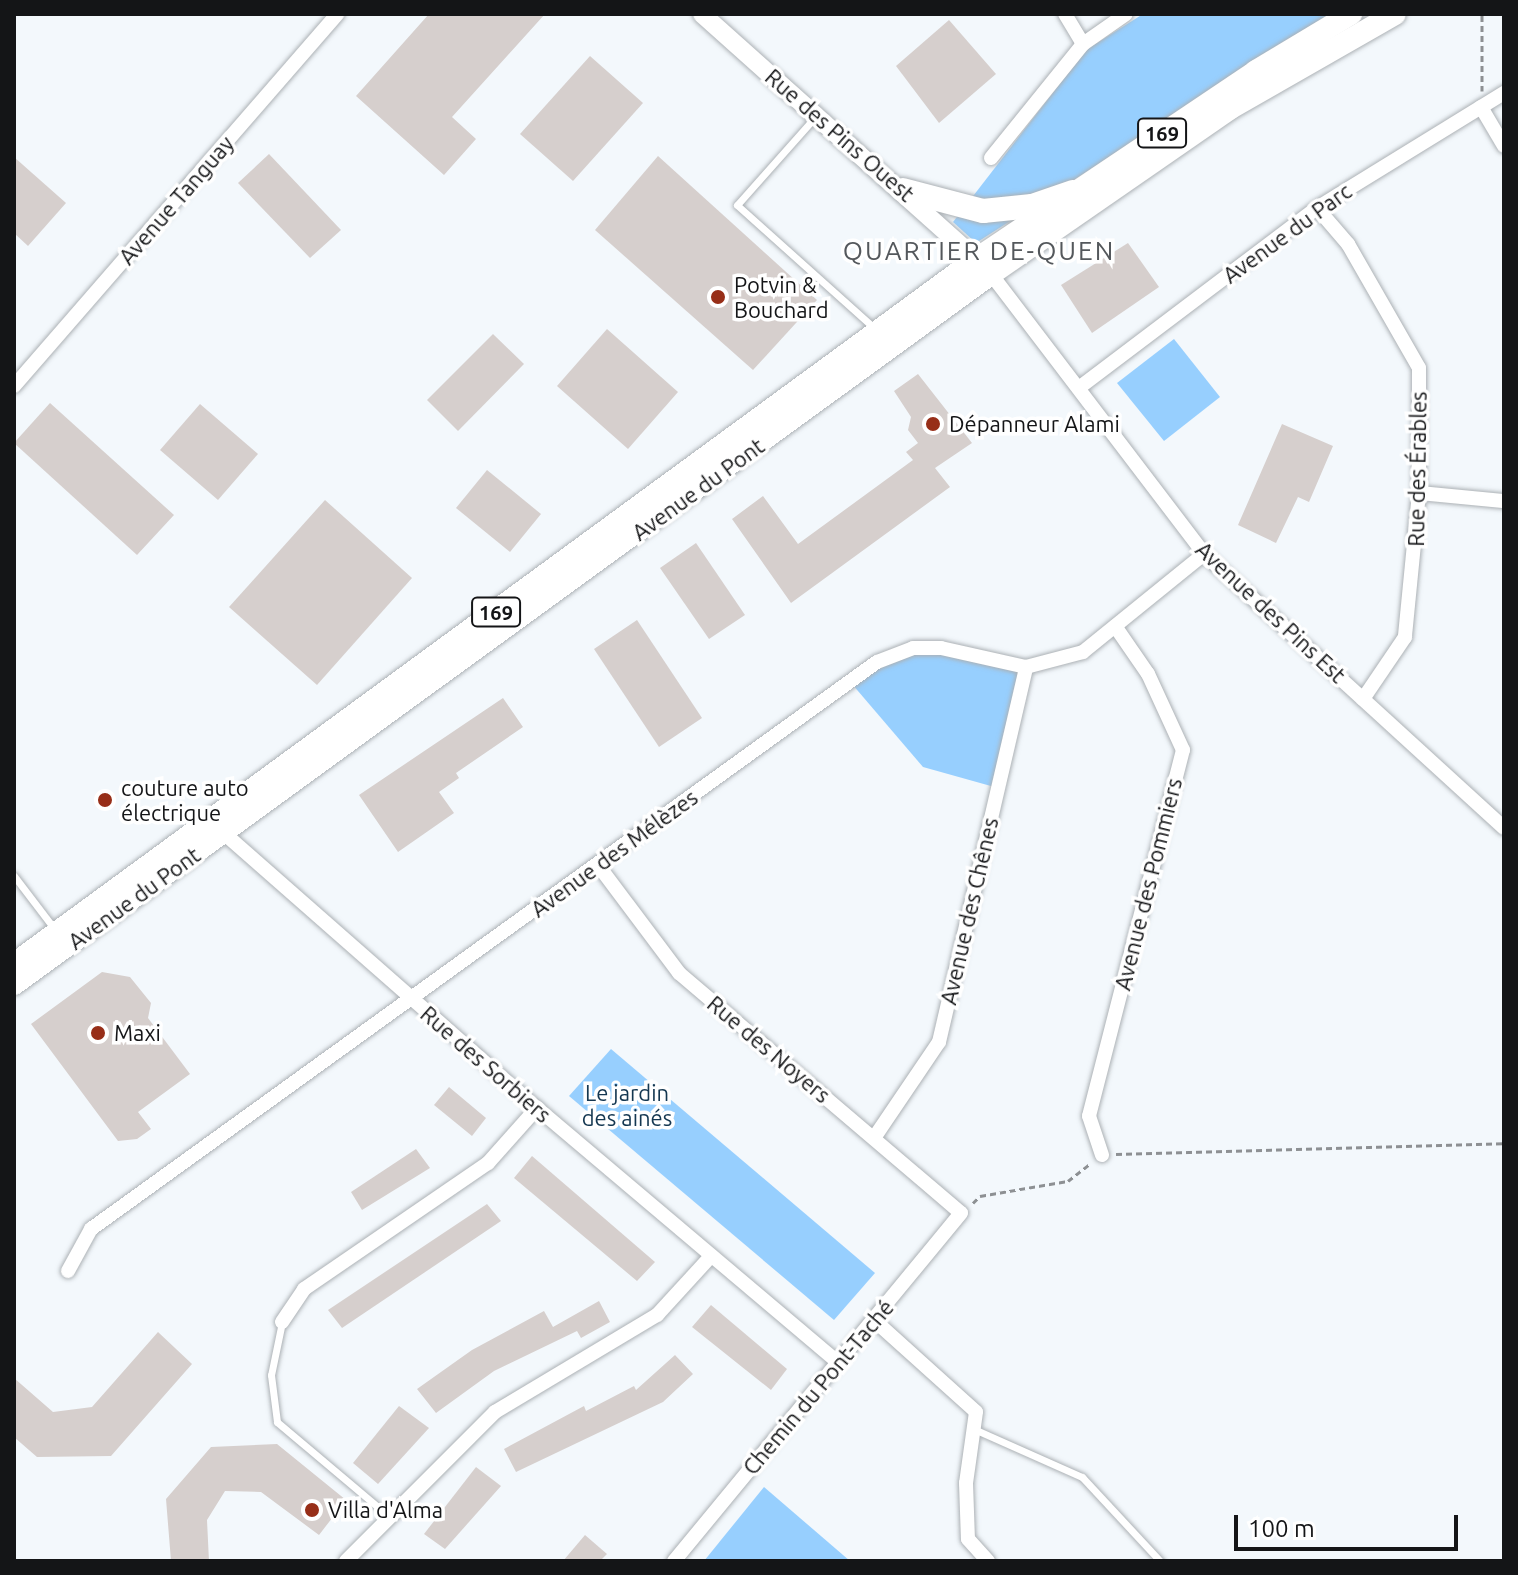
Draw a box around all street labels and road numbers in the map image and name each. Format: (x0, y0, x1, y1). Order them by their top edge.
street label: Rue des Pins Ouest (760, 63, 920, 207)
road number: 169 (1136, 117, 1188, 149)
street label: Avenue Tanguay (113, 130, 239, 270)
street label: Avenue du Parc (1218, 178, 1356, 288)
street label: Rue des Érables (1402, 391, 1432, 547)
street label: Avenue du Pont (627, 432, 769, 546)
street label: Avenue des Pins Est (1191, 536, 1351, 688)
road number: 169 (470, 596, 522, 628)
street label: Avenue des Pommiers (1109, 775, 1187, 993)
street label: Avenue des Mélèzes (526, 784, 702, 922)
street label: Avenue des Chênes (935, 815, 1003, 1007)
street label: Avenue du Pont (63, 841, 205, 955)
street label: Rue des Noyers (702, 990, 836, 1108)
street label: Rue des Sorbiers (415, 1000, 557, 1128)
street label: Chemin du Pont-Taché (737, 1294, 899, 1480)

